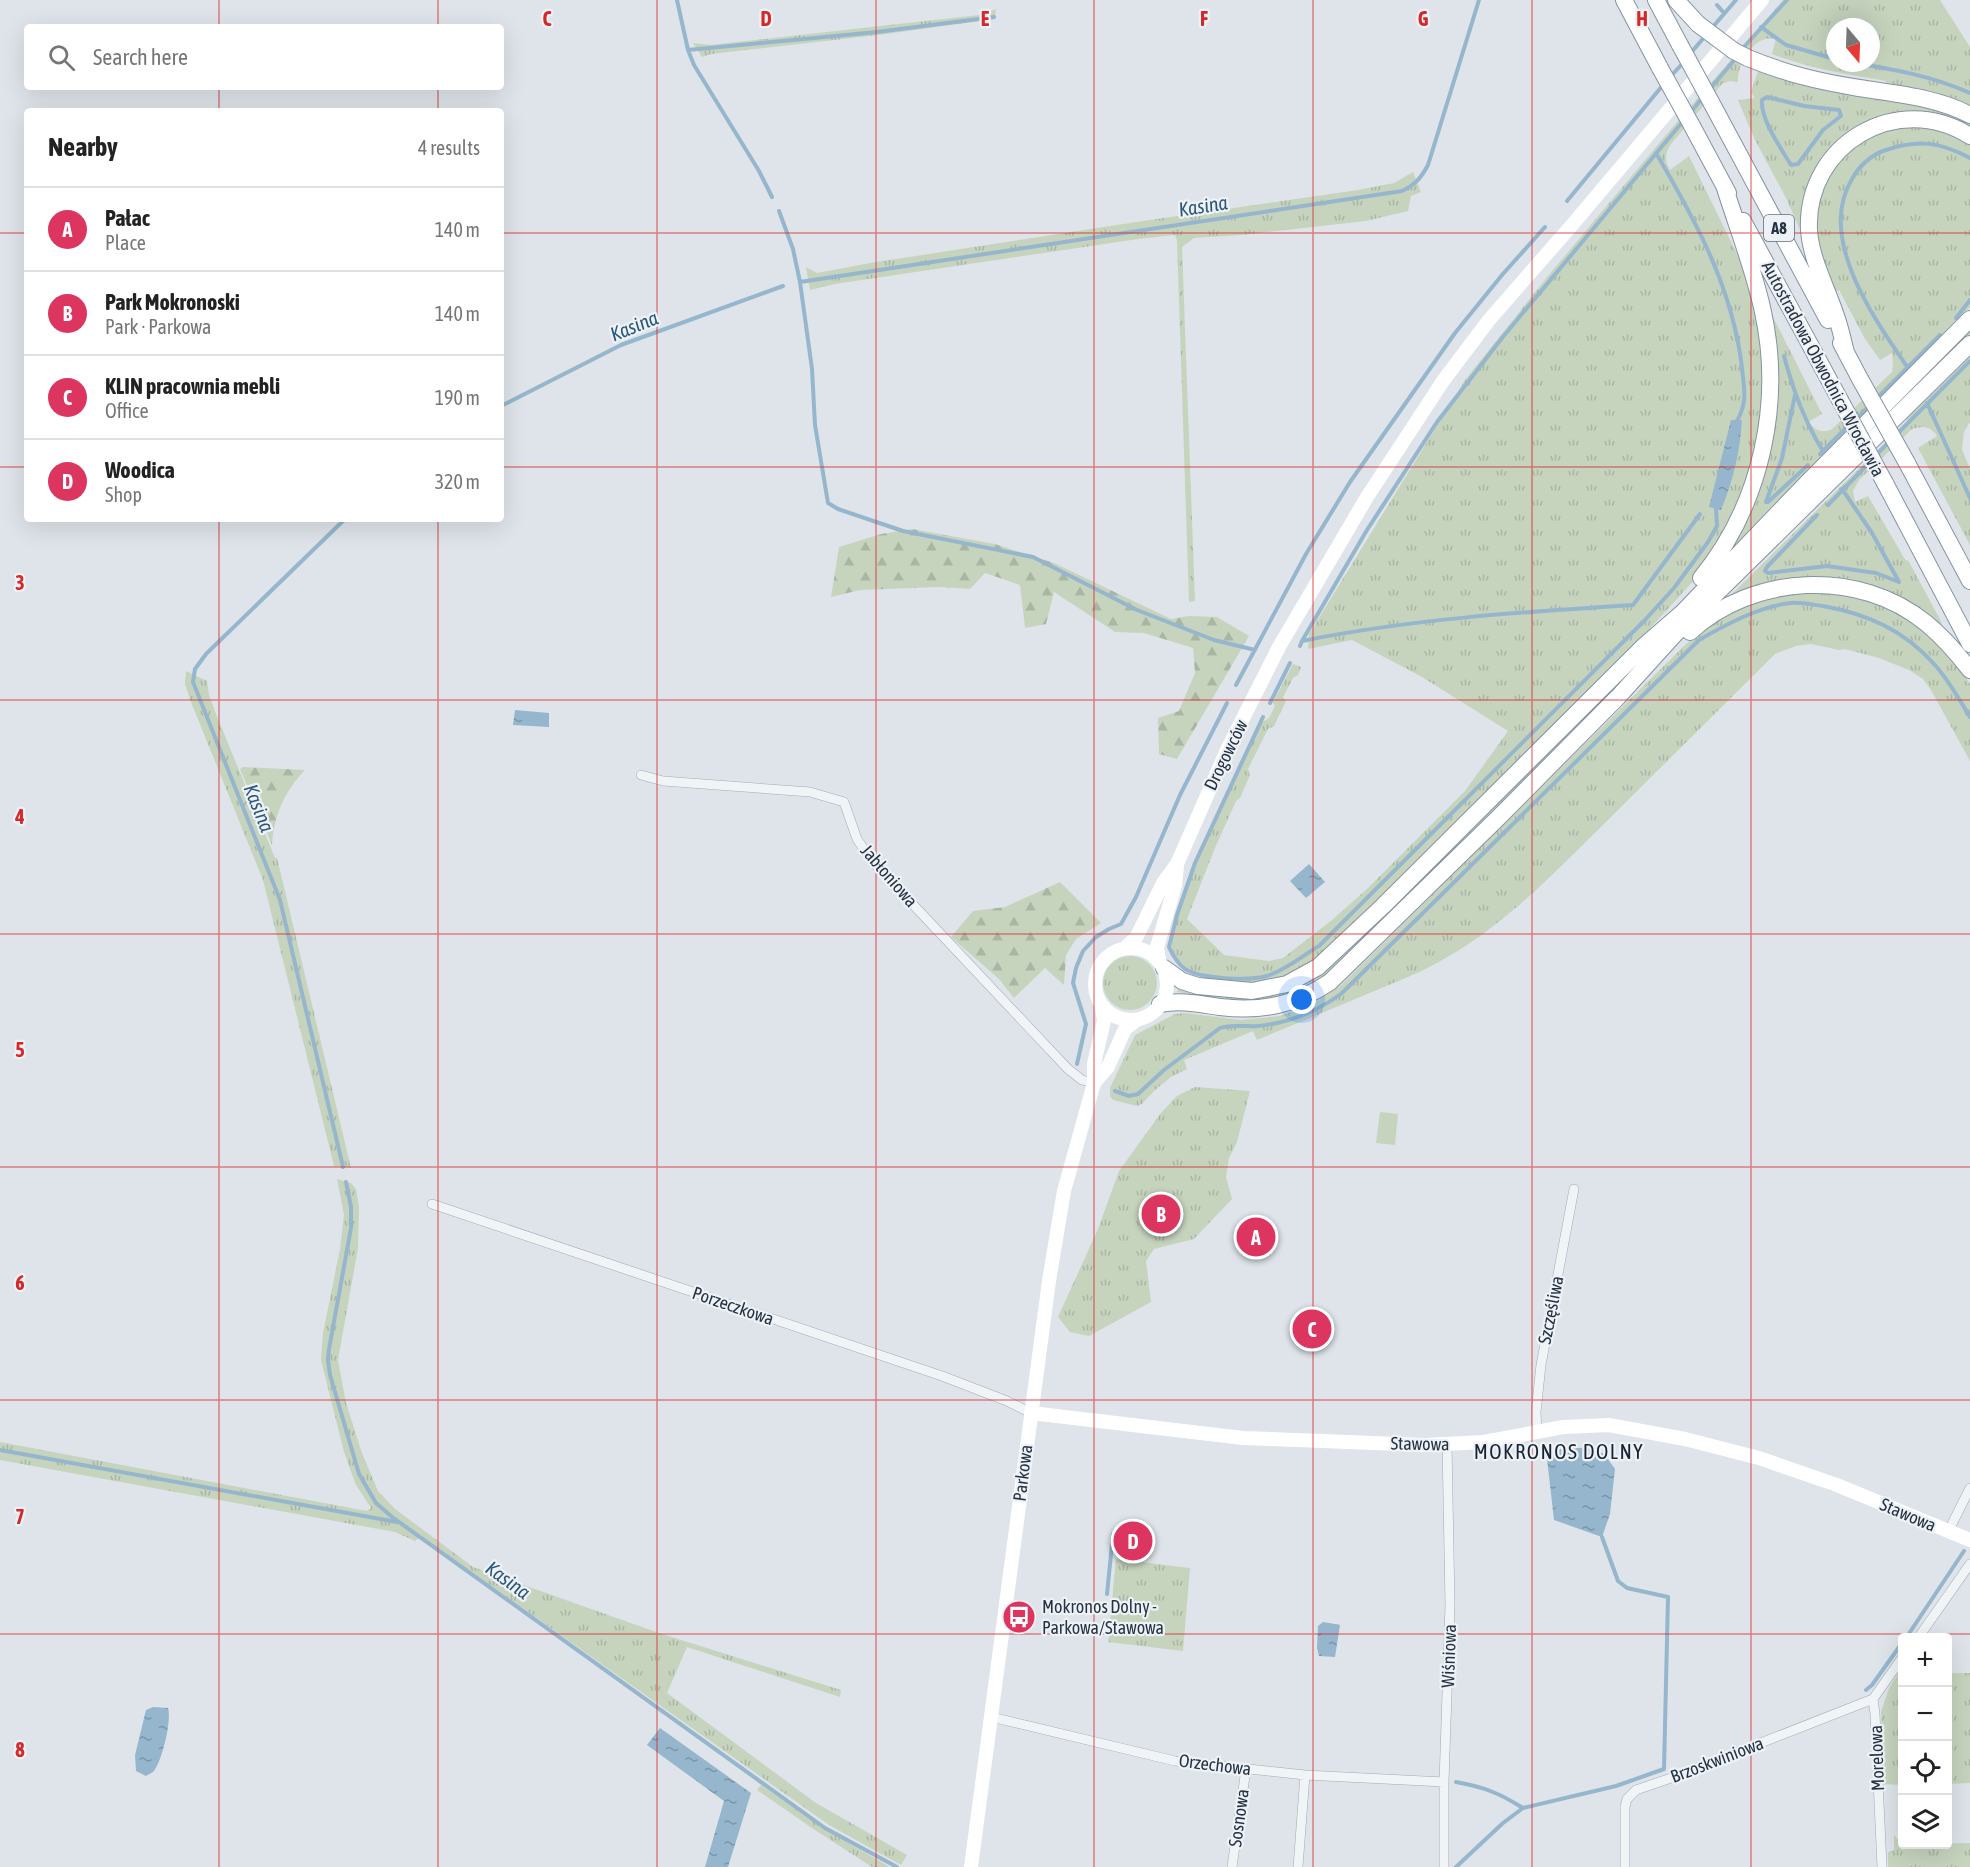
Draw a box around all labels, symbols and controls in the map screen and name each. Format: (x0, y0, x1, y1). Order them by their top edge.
text: C (543, 7, 552, 30)
text: D (760, 7, 772, 30)
text: E (981, 7, 990, 30)
text: F (1200, 7, 1208, 30)
text: G (1418, 7, 1429, 30)
text: H (1636, 7, 1648, 30)
north arrow (1826, 18, 1880, 72)
search box (24, 24, 504, 90)
icon: search (45, 41, 78, 74)
text: Search here (93, 44, 188, 70)
text: Nearby (48, 132, 118, 162)
text: 4 results (418, 136, 480, 159)
water label: Kasina (1177, 190, 1229, 221)
text: Pałac (105, 205, 150, 231)
road number: A8 (1764, 215, 1794, 241)
text: A (63, 218, 72, 241)
text: 140 m (435, 218, 480, 241)
text: Place (105, 231, 146, 254)
street label: Autostradowa Obwodnica Wrocławia (1758, 258, 1889, 480)
text: Park Mokronoski (105, 289, 240, 315)
text: B (63, 302, 72, 325)
text: 140 m (435, 302, 480, 325)
water label: Kasina (607, 306, 661, 345)
text: Park · Parkowa (105, 315, 211, 338)
text: KLIN pracownia mebli (105, 373, 280, 399)
text: C (63, 386, 72, 409)
text: 190 m (435, 386, 480, 409)
text: Office (105, 399, 149, 422)
text: Woodica (105, 457, 175, 483)
text: D (62, 470, 73, 493)
text: 320 m (435, 470, 480, 493)
text: Shop (105, 483, 142, 506)
text: 3 (15, 571, 25, 594)
street label: Drogowców (1200, 716, 1252, 793)
water label: Kasina (240, 781, 279, 835)
text: 4 (14, 805, 25, 828)
street label: Jabłoniowa (857, 840, 922, 911)
your location (1287, 985, 1316, 1014)
text: 5 (15, 1038, 25, 1061)
pin: B (1142, 1192, 1180, 1236)
pin: A (1236, 1214, 1276, 1260)
text: 6 (15, 1271, 25, 1294)
street label: Szczęśliwa (1534, 1274, 1567, 1346)
street label: Porzeczkowa (690, 1282, 777, 1329)
pin: C (1292, 1306, 1332, 1352)
street label: Stawowa (1390, 1432, 1450, 1455)
district label: MOKRONOS DOLNY (1474, 1439, 1644, 1463)
street label: Parkowa (1009, 1443, 1036, 1502)
street label: Stawowa (1877, 1493, 1939, 1536)
text: 7 (15, 1505, 25, 1528)
pin: D (1114, 1518, 1152, 1564)
water label: Kasina (482, 1556, 535, 1603)
place label: Mokronos Dolny - Parkowa/Stawowa (1042, 1596, 1164, 1638)
bus stop icon: Mokronos Dolny - Parkowa/Stawowa (1001, 1599, 1037, 1635)
street label: Wiśniowa (1437, 1624, 1460, 1688)
map controls (1898, 1633, 1952, 1849)
button: + (1898, 1633, 1952, 1687)
button: − (1898, 1687, 1952, 1741)
street label: Morelowa (1865, 1725, 1888, 1791)
street label: Brzoskwiniowa (1667, 1732, 1766, 1787)
text: 8 (15, 1738, 25, 1761)
button: locate (1898, 1741, 1952, 1795)
street label: Orzechowa (1178, 1750, 1252, 1779)
street label: Sosnowa (1224, 1788, 1253, 1848)
button: layers (1898, 1795, 1952, 1849)

